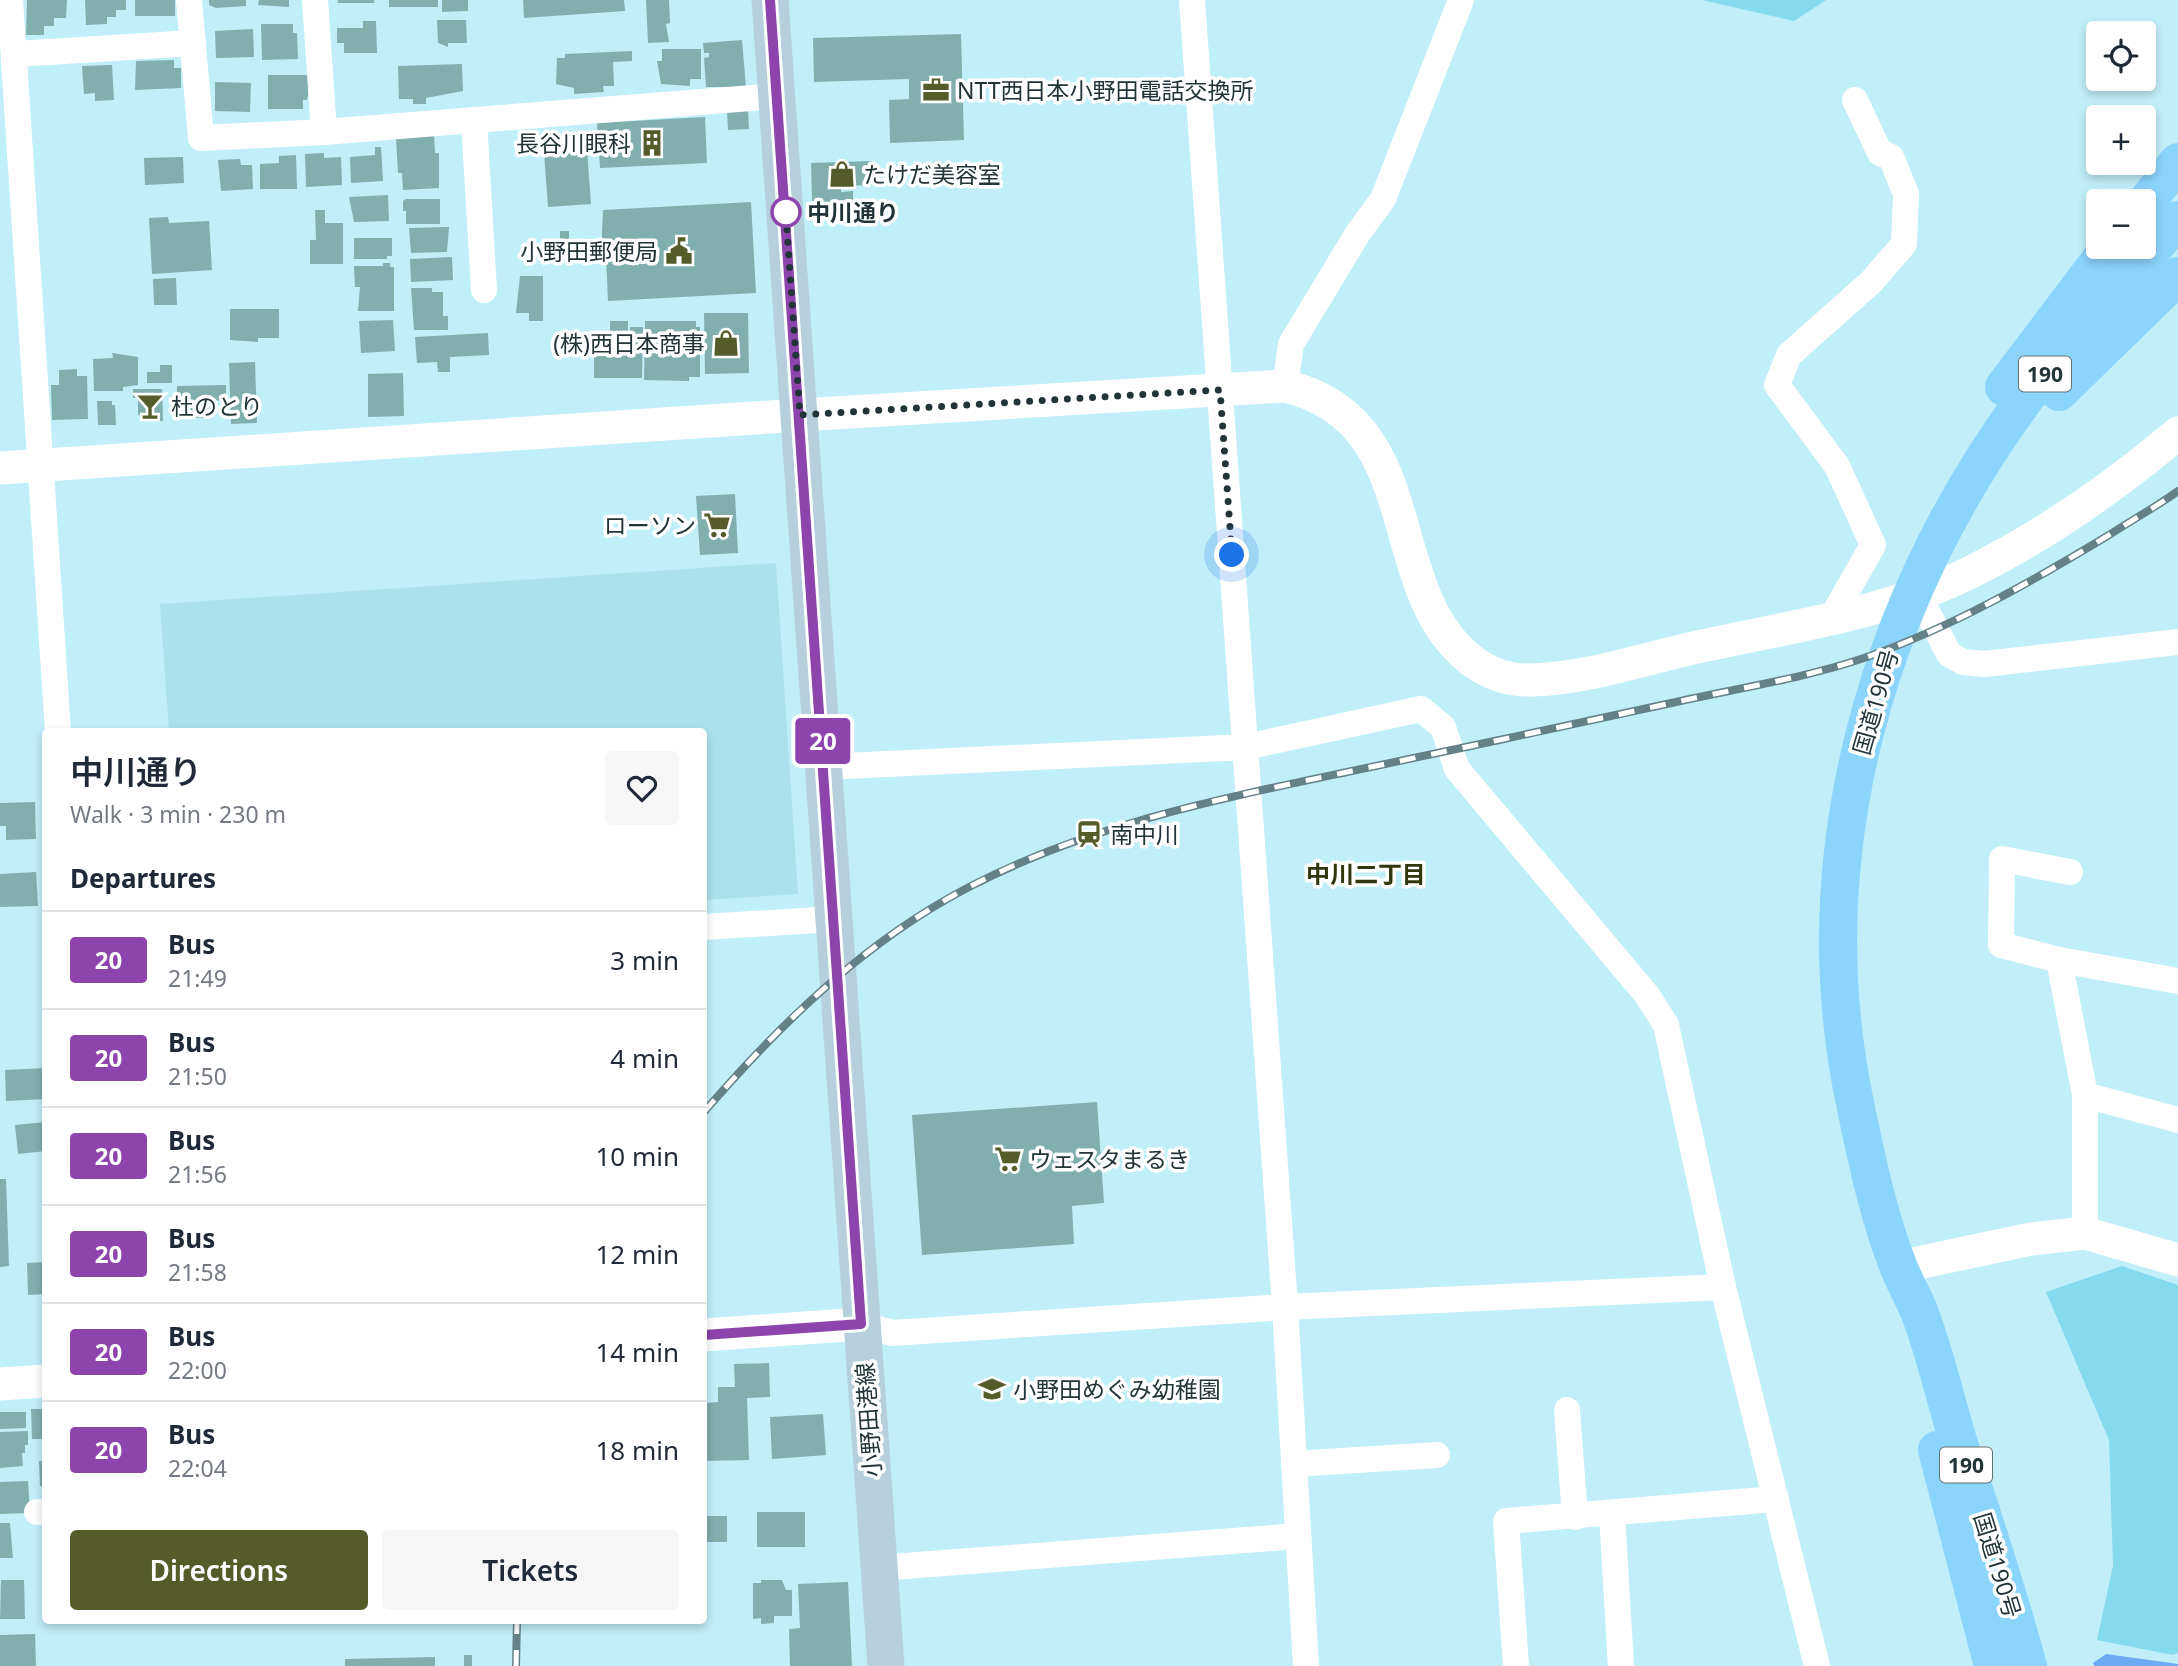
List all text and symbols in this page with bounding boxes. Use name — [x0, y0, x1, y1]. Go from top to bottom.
map controls — [2086, 21, 2156, 259]
button: locate — [2086, 21, 2156, 91]
place label: NTT西日本小野田電話交換所 — [957, 74, 1254, 106]
office icon: NTT西日本小野田電話交換所 — [921, 75, 951, 105]
button: + — [2086, 105, 2156, 175]
place label: 長谷川眼科 — [516, 127, 631, 159]
building icon: 長谷川眼科 — [637, 128, 667, 158]
place label: たけだ美容室 — [863, 158, 1001, 190]
shop icon: たけだ美容室 — [827, 159, 857, 189]
button: − — [2086, 189, 2156, 259]
place label: 中川通り — [807, 196, 899, 228]
marker: 中川通り — [771, 197, 801, 227]
place label: 小野田郵便局 — [520, 235, 658, 267]
public building icon: 小野田郵便局 — [664, 236, 694, 266]
place label: (株)西日本商事 — [553, 327, 705, 359]
shop icon: (株)西日本商事 — [711, 328, 741, 358]
road number: 190 — [2019, 356, 2071, 392]
place label: 杜のとり — [171, 390, 263, 422]
bar icon: 杜のとり — [135, 391, 165, 421]
place label: ローソン — [604, 509, 696, 541]
supermarket icon: ローソン — [702, 510, 732, 540]
your location — [1214, 537, 1249, 572]
street label: 国道190号 — [1845, 645, 1905, 759]
line badge: 20 — [792, 718, 854, 764]
text: 20 — [809, 724, 837, 757]
text: 中川通り — [70, 749, 202, 794]
button: heart — [605, 751, 679, 825]
text: Walk · 3 min · 230 m — [70, 798, 286, 830]
place label: 南中川 — [1110, 818, 1179, 850]
station icon: 南中川 — [1074, 819, 1104, 849]
district label: 中川二丁目 — [1306, 857, 1426, 890]
text: Departures — [70, 860, 216, 896]
text: Bus — [168, 926, 215, 962]
text: 3 min — [610, 942, 679, 978]
text: 20 — [95, 943, 122, 976]
text: 21:49 — [168, 962, 227, 994]
text: Bus — [168, 1024, 215, 1060]
text: 4 min — [610, 1040, 679, 1076]
text: 20 — [95, 1041, 122, 1074]
text: 21:50 — [168, 1060, 227, 1092]
text: Bus — [168, 1122, 215, 1158]
text: 10 min — [595, 1138, 679, 1174]
text: 20 — [95, 1139, 122, 1172]
place label: ウェスタまるき — [1029, 1143, 1190, 1175]
supermarket icon: ウェスタまるき — [993, 1144, 1023, 1174]
text: 21:56 — [168, 1158, 227, 1190]
text: Bus — [168, 1220, 215, 1256]
text: 12 min — [595, 1236, 679, 1272]
text: 20 — [95, 1237, 122, 1270]
text: 21:58 — [168, 1256, 227, 1288]
text: Bus — [168, 1318, 215, 1354]
text: 14 min — [595, 1334, 679, 1370]
text: 20 — [95, 1335, 122, 1368]
text: 22:00 — [168, 1354, 227, 1386]
street label: 小野田港線 — [848, 1362, 888, 1478]
place label: 小野田めぐみ幼稚園 — [1013, 1373, 1221, 1405]
school or university icon: 小野田めぐみ幼稚園 — [977, 1374, 1007, 1404]
text: Bus — [168, 1416, 215, 1452]
text: 18 min — [595, 1432, 679, 1468]
text: 20 — [95, 1433, 122, 1466]
road number: 190 — [1940, 1448, 1992, 1482]
text: 22:04 — [168, 1452, 227, 1484]
street label: 国道190号 — [1967, 1508, 2029, 1622]
button: Directions — [70, 1530, 368, 1610]
button: Tickets — [382, 1530, 679, 1610]

